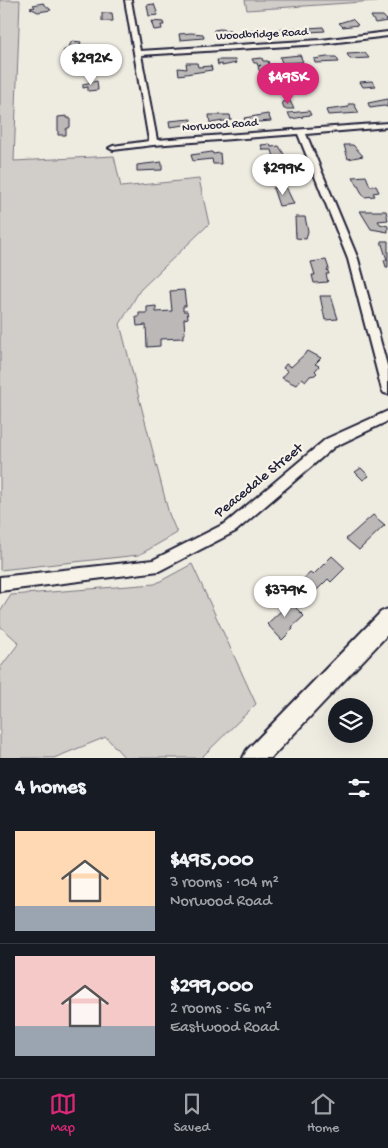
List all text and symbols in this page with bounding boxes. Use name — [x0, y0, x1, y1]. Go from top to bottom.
street label: Woodbridge Road — [216, 26, 309, 44]
pin: $292K — [56, 44, 126, 86]
text: $292K — [71, 50, 111, 69]
pin: $495K — [253, 62, 323, 105]
text: $495K — [268, 69, 308, 88]
street label: Norwood Road — [182, 116, 259, 136]
pin: $299K — [248, 154, 318, 196]
text: $299K — [263, 160, 303, 179]
street label: Peacedale Street — [210, 439, 308, 523]
pin: $379K — [250, 576, 320, 618]
text: $379K — [265, 582, 305, 601]
map controls — [328, 698, 373, 743]
button: layers — [328, 698, 373, 743]
icon: filters — [345, 774, 373, 802]
text: 4 homes — [15, 776, 86, 801]
text: $495,000 — [170, 849, 253, 874]
icon: home — [55, 851, 115, 911]
text: 3 rooms · 104 m² — [170, 874, 279, 893]
text: Norwood Road — [170, 893, 272, 912]
text: $299,000 — [170, 975, 253, 1000]
icon: home — [55, 976, 115, 1036]
text: 2 rooms · 56 m² — [170, 1000, 272, 1019]
text: Eastwood Road — [170, 1019, 278, 1038]
tab: Map — [49, 1090, 77, 1137]
tab: Saved — [174, 1090, 210, 1137]
tab: Home — [307, 1090, 339, 1137]

